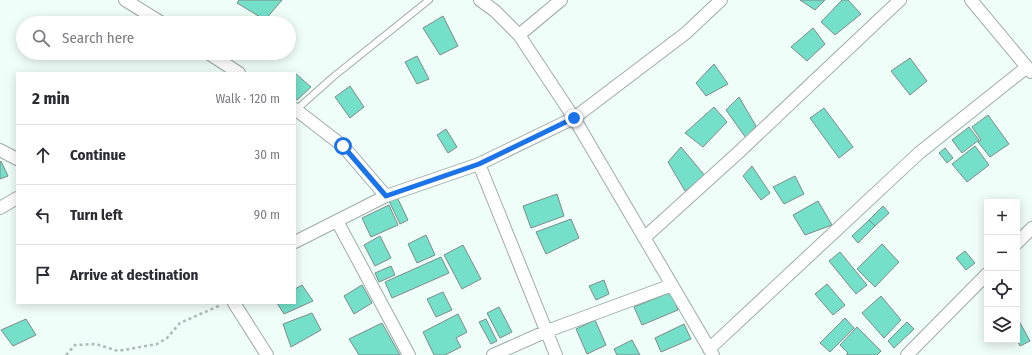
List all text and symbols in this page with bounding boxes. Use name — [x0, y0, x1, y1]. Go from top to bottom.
search box — [16, 16, 296, 60]
icon: search — [30, 27, 52, 49]
text: Search here — [62, 29, 134, 47]
text: 2 min — [32, 88, 70, 109]
text: Walk · 120 m — [215, 91, 280, 106]
route end — [565, 109, 583, 127]
route start — [334, 137, 352, 155]
icon: ahead — [32, 144, 54, 166]
text: Continue — [70, 146, 126, 164]
text: 30 m — [254, 147, 280, 162]
map controls — [984, 199, 1020, 343]
button: + — [984, 199, 1020, 235]
icon: left — [32, 204, 54, 226]
text: Turn left — [70, 206, 123, 224]
text: 90 m — [254, 207, 280, 222]
button: − — [984, 235, 1020, 271]
icon: arrive — [32, 264, 54, 286]
text: Arrive at destination — [70, 266, 198, 284]
button: locate — [984, 271, 1020, 307]
button: layers — [984, 307, 1020, 343]

